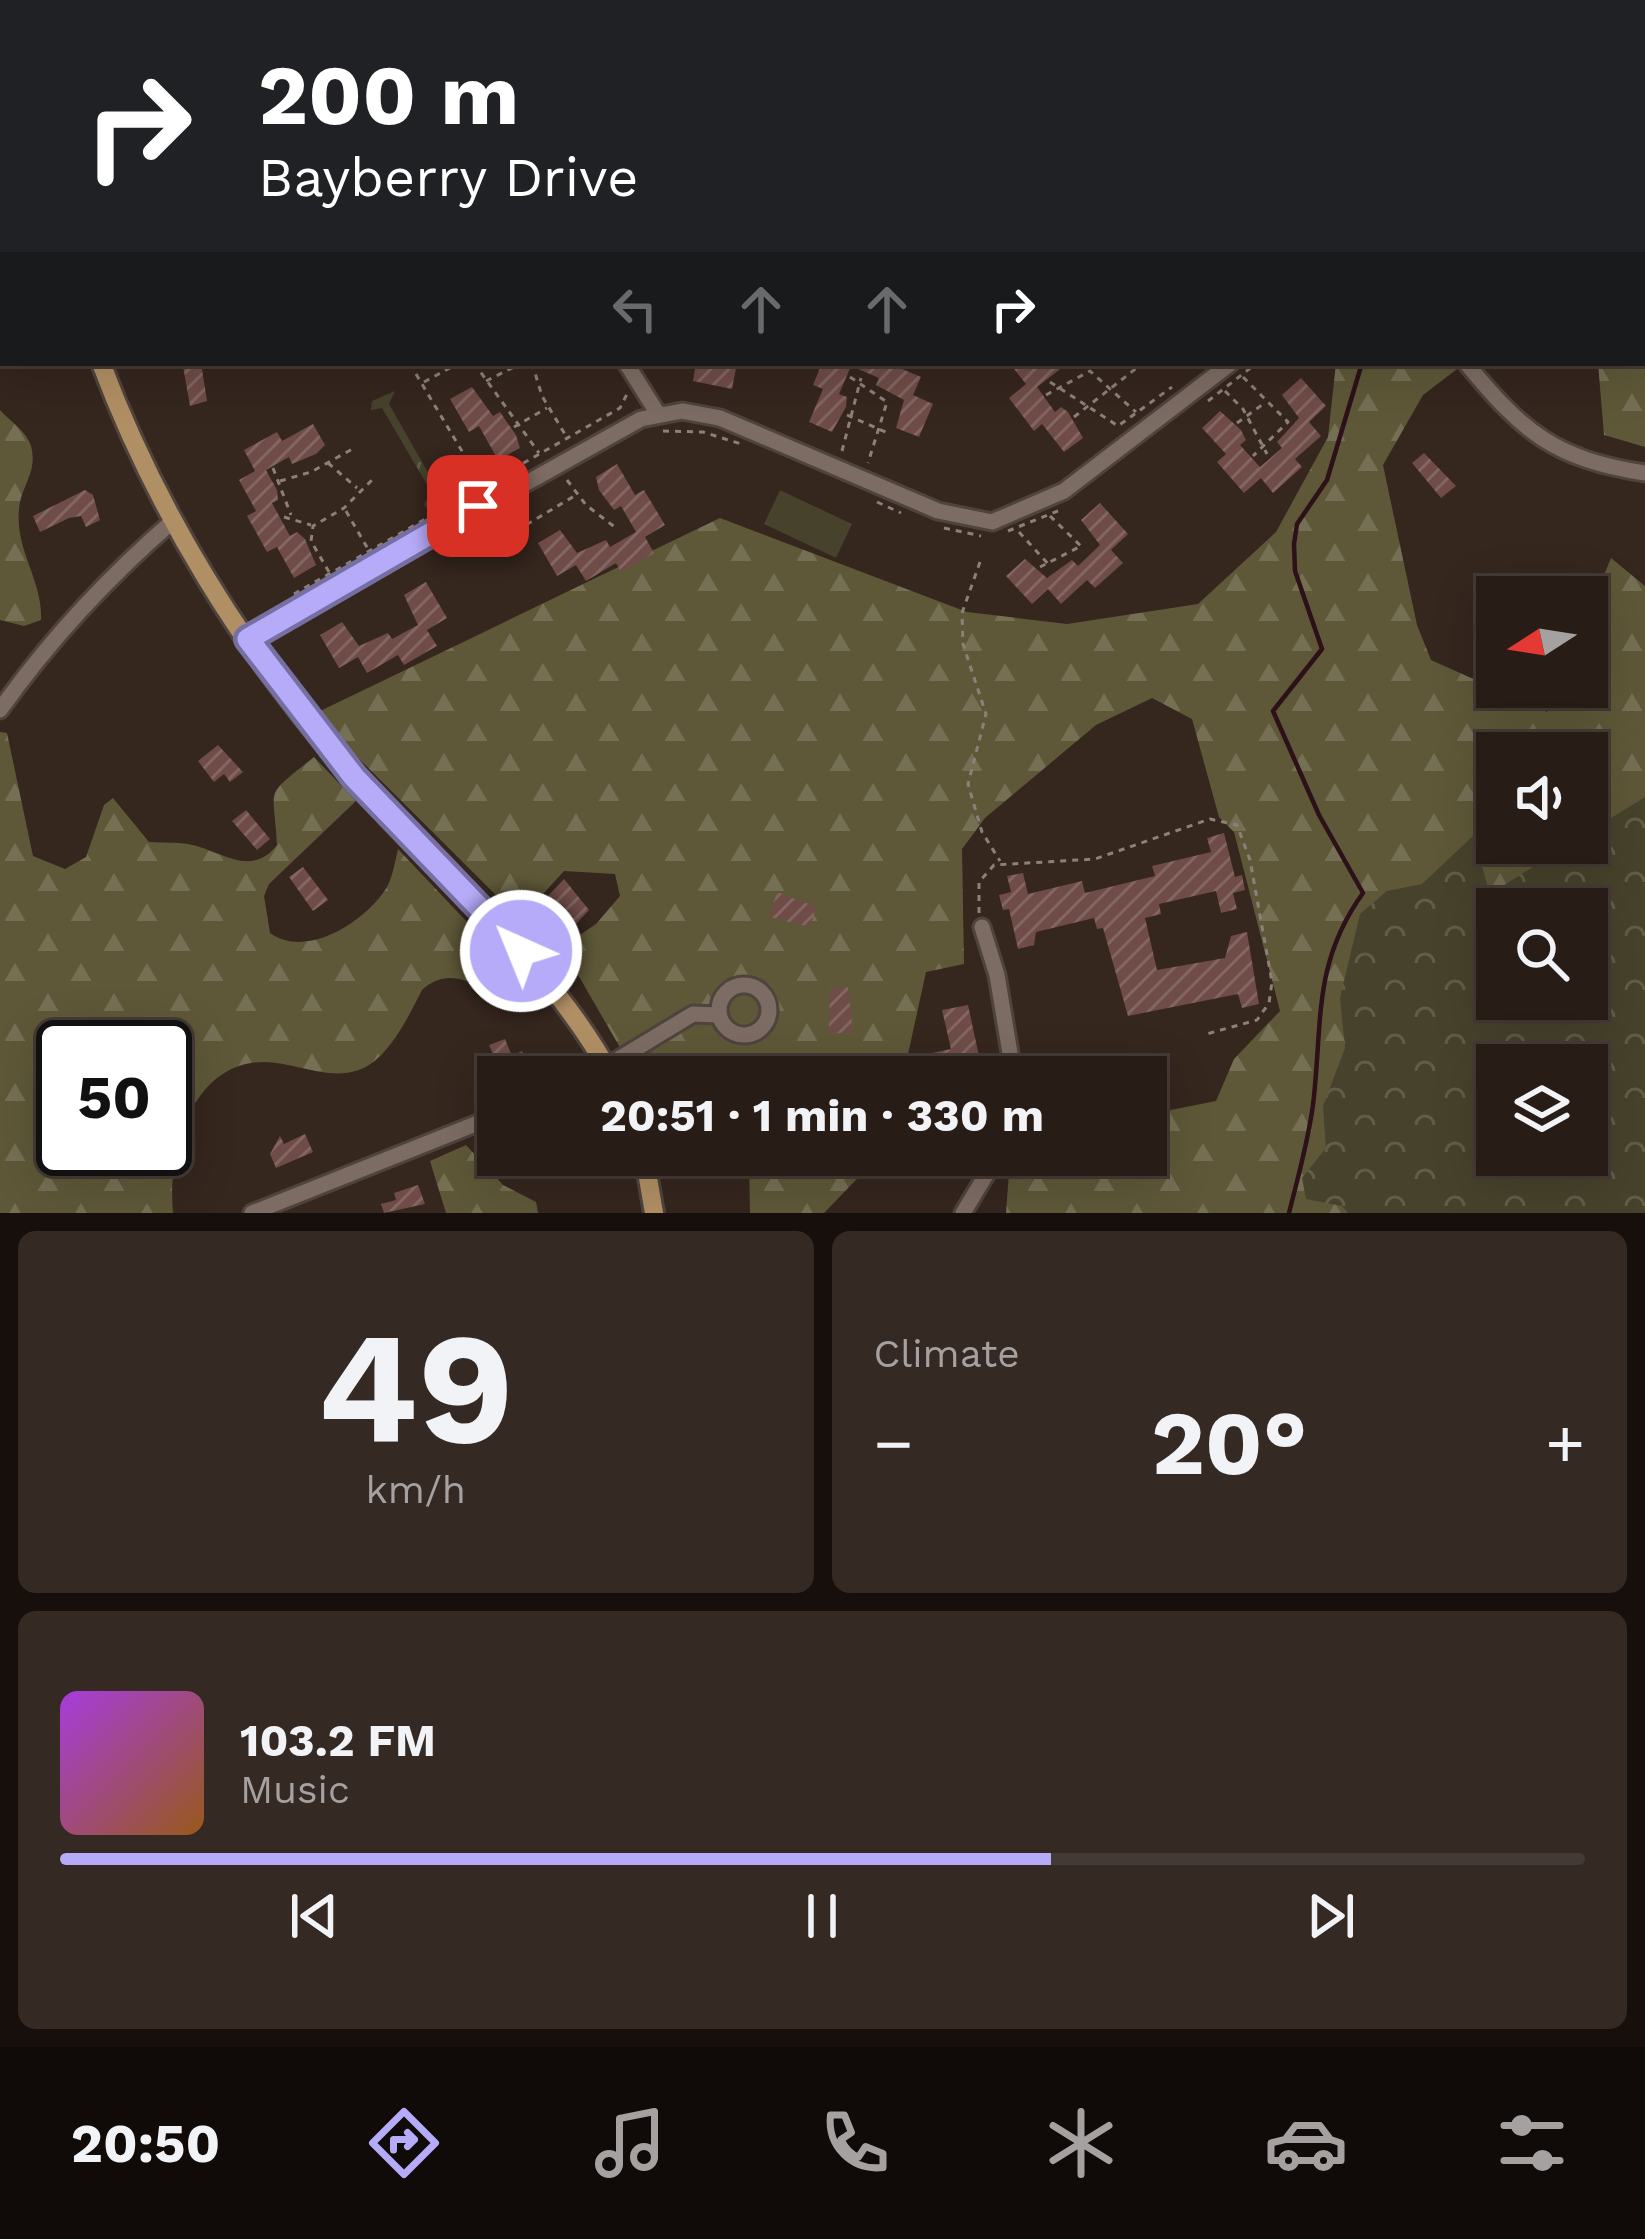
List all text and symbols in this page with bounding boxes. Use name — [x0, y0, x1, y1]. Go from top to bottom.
text: 200 m — [258, 46, 519, 144]
icon: right — [60, 48, 216, 204]
text: Bayberry Drive — [258, 146, 638, 209]
icon: left — [602, 276, 668, 342]
icon: ahead — [728, 276, 794, 342]
icon: ahead — [854, 276, 920, 342]
icon: right — [980, 276, 1046, 342]
pin — [427, 455, 529, 557]
icon: arrive — [445, 473, 511, 539]
north arrow — [1476, 576, 1608, 708]
map controls — [1476, 576, 1608, 1176]
button: sound — [1476, 732, 1608, 864]
position arrow — [458, 888, 584, 1014]
button: search — [1476, 888, 1608, 1020]
speed limit sign: 50 — [36, 1020, 192, 1176]
button: layers — [1476, 1044, 1608, 1176]
text: 20:51 · 1 min · 330 m — [600, 1089, 1044, 1142]
text: 49 — [317, 1297, 514, 1480]
text: Climate — [874, 1331, 1020, 1376]
text: 20° — [1151, 1390, 1307, 1496]
text: − — [874, 1405, 913, 1482]
text: + — [1545, 1405, 1585, 1482]
text: km/h — [366, 1467, 466, 1512]
text: 103.2 FM — [240, 1714, 436, 1767]
text: Music — [240, 1767, 350, 1812]
icon: previous — [281, 1883, 347, 1949]
icon: pause — [789, 1883, 855, 1949]
icon: next — [1298, 1883, 1364, 1949]
icon: directions — [362, 2101, 446, 2185]
icon: music — [588, 2101, 672, 2185]
icon: phone — [813, 2101, 897, 2185]
icon: climate — [1039, 2101, 1123, 2185]
icon: car — [1264, 2101, 1348, 2185]
icon: filters — [1490, 2101, 1574, 2185]
text: 20:50 — [71, 2112, 220, 2175]

